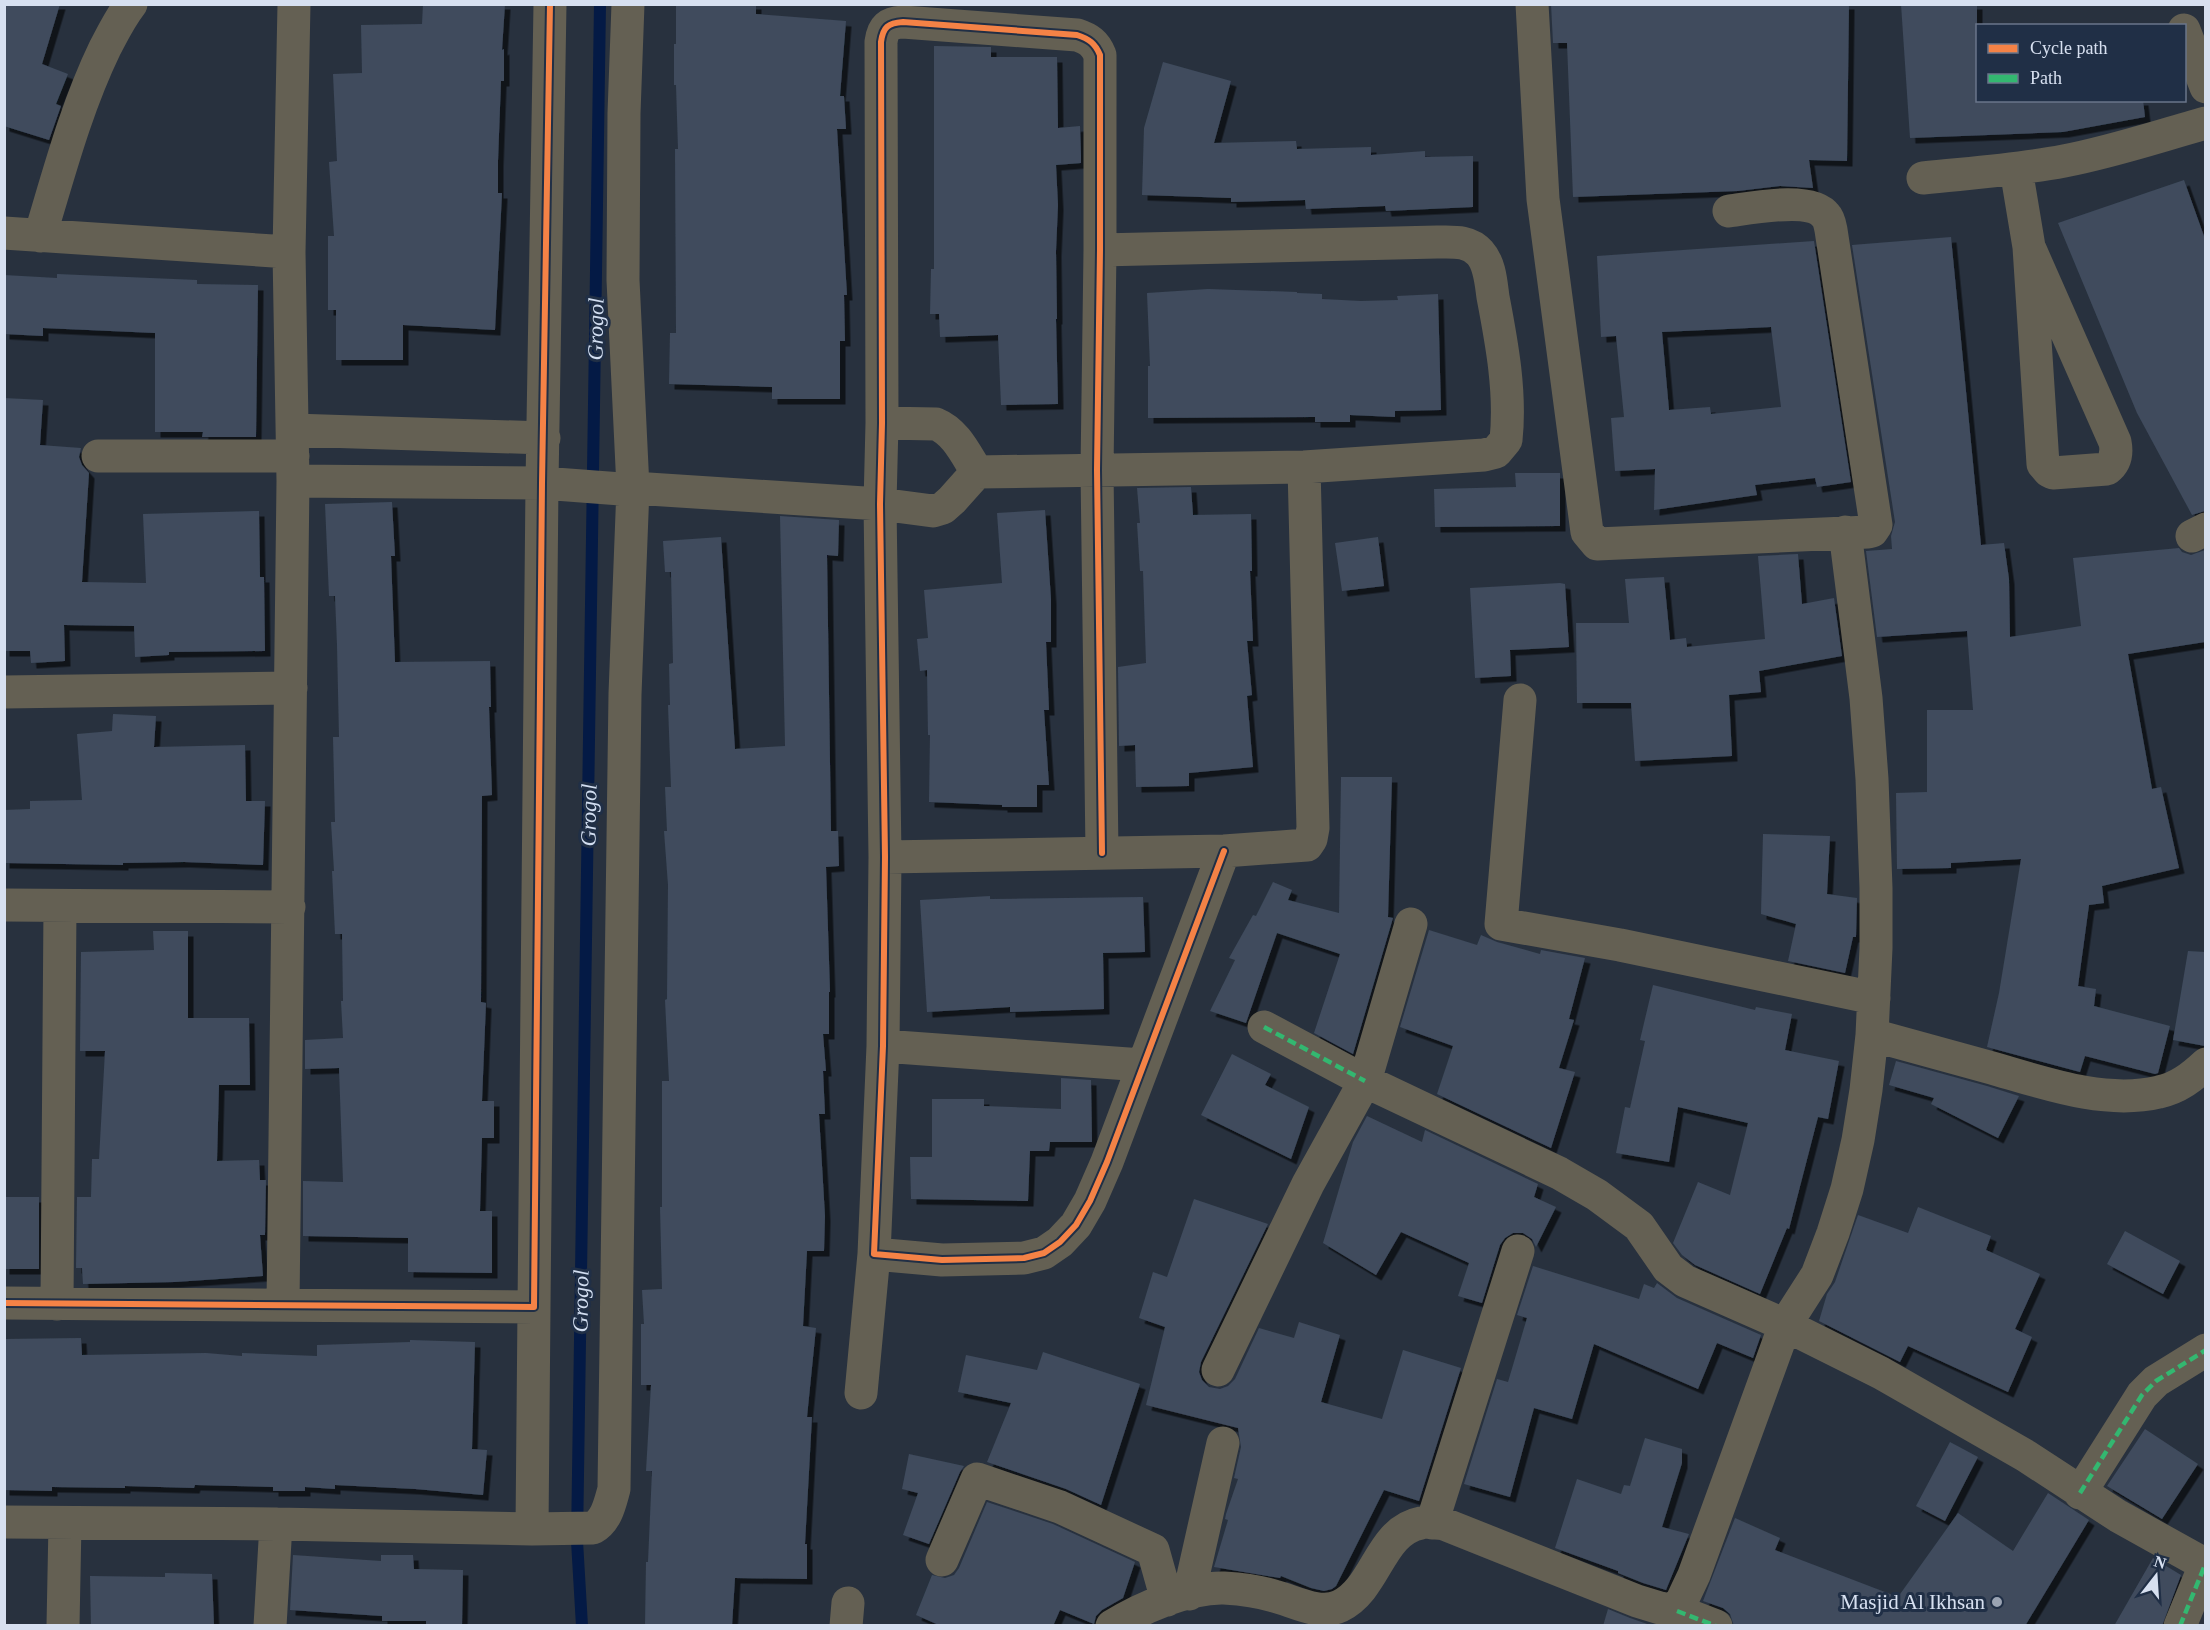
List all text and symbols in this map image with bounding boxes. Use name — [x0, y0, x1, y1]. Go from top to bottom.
legend — [1976, 24, 2186, 102]
text: Cycle path — [2030, 38, 2107, 58]
text: Path — [2030, 68, 2062, 88]
water label: Grogol — [582, 297, 609, 361]
water label: Grogol — [575, 783, 602, 847]
water label: Grogol — [567, 1269, 594, 1333]
north arrow — [2126, 1546, 2186, 1606]
text: N — [2152, 1552, 2169, 1572]
place label: Masjid Al Ikhsan — [1840, 1590, 1985, 1614]
marker: Masjid Al Ikhsan — [1990, 1595, 2004, 1609]

